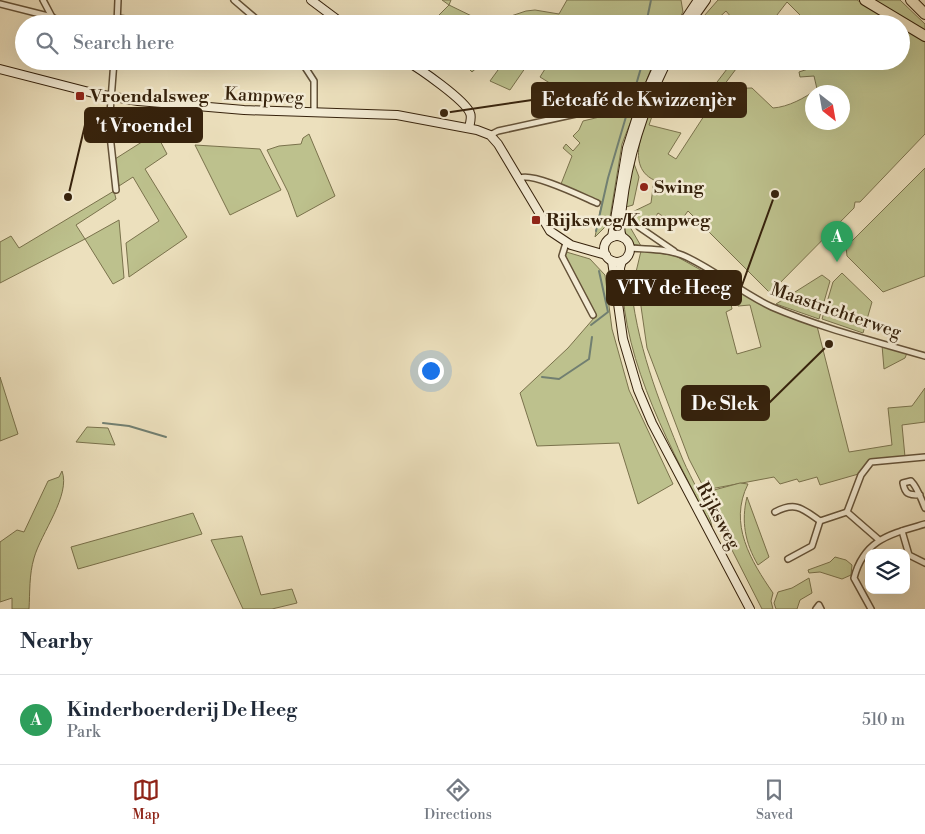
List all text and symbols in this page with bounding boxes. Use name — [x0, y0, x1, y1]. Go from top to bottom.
search box — [15, 15, 910, 70]
icon: search — [33, 29, 61, 57]
text: Search here — [73, 31, 174, 55]
street label: Kampweg — [224, 82, 305, 110]
callout: Eetcafé de Kwizzenjèr — [532, 83, 746, 117]
place label: Vroendalsweg — [89, 85, 210, 108]
north arrow — [805, 85, 850, 130]
text: Eetcafé de Kwizzenjèr — [542, 88, 737, 112]
marker: Vroendalsweg — [74, 90, 86, 102]
callout: 't Vroendel — [85, 108, 202, 142]
text: 't Vroendel — [95, 114, 193, 138]
place label: Swing — [654, 176, 705, 199]
marker: Swing — [638, 181, 650, 193]
place label: Rijksweg/Kampweg — [546, 209, 711, 232]
marker: Rijksweg/Kampweg — [530, 214, 542, 226]
pin: A — [821, 221, 853, 262]
callout: VTV de Heeg — [607, 271, 741, 305]
text: VTV de Heeg — [616, 276, 732, 300]
street label: Maastrichterweg — [768, 278, 905, 344]
your location — [418, 358, 444, 384]
callout: De Slek — [682, 386, 769, 420]
text: De Slek — [691, 392, 759, 416]
street label: Rijksweg — [691, 478, 746, 554]
map controls — [865, 549, 910, 594]
button: layers — [865, 549, 910, 594]
text: Nearby — [20, 629, 93, 655]
text: Kinderboerderij De Heeg — [67, 698, 297, 722]
text: A — [30, 710, 42, 730]
text: 510 m — [862, 710, 905, 730]
text: Park — [67, 722, 100, 742]
tab: Map — [132, 776, 160, 824]
tab: Directions — [424, 776, 492, 824]
tab: Saved — [756, 776, 793, 824]

